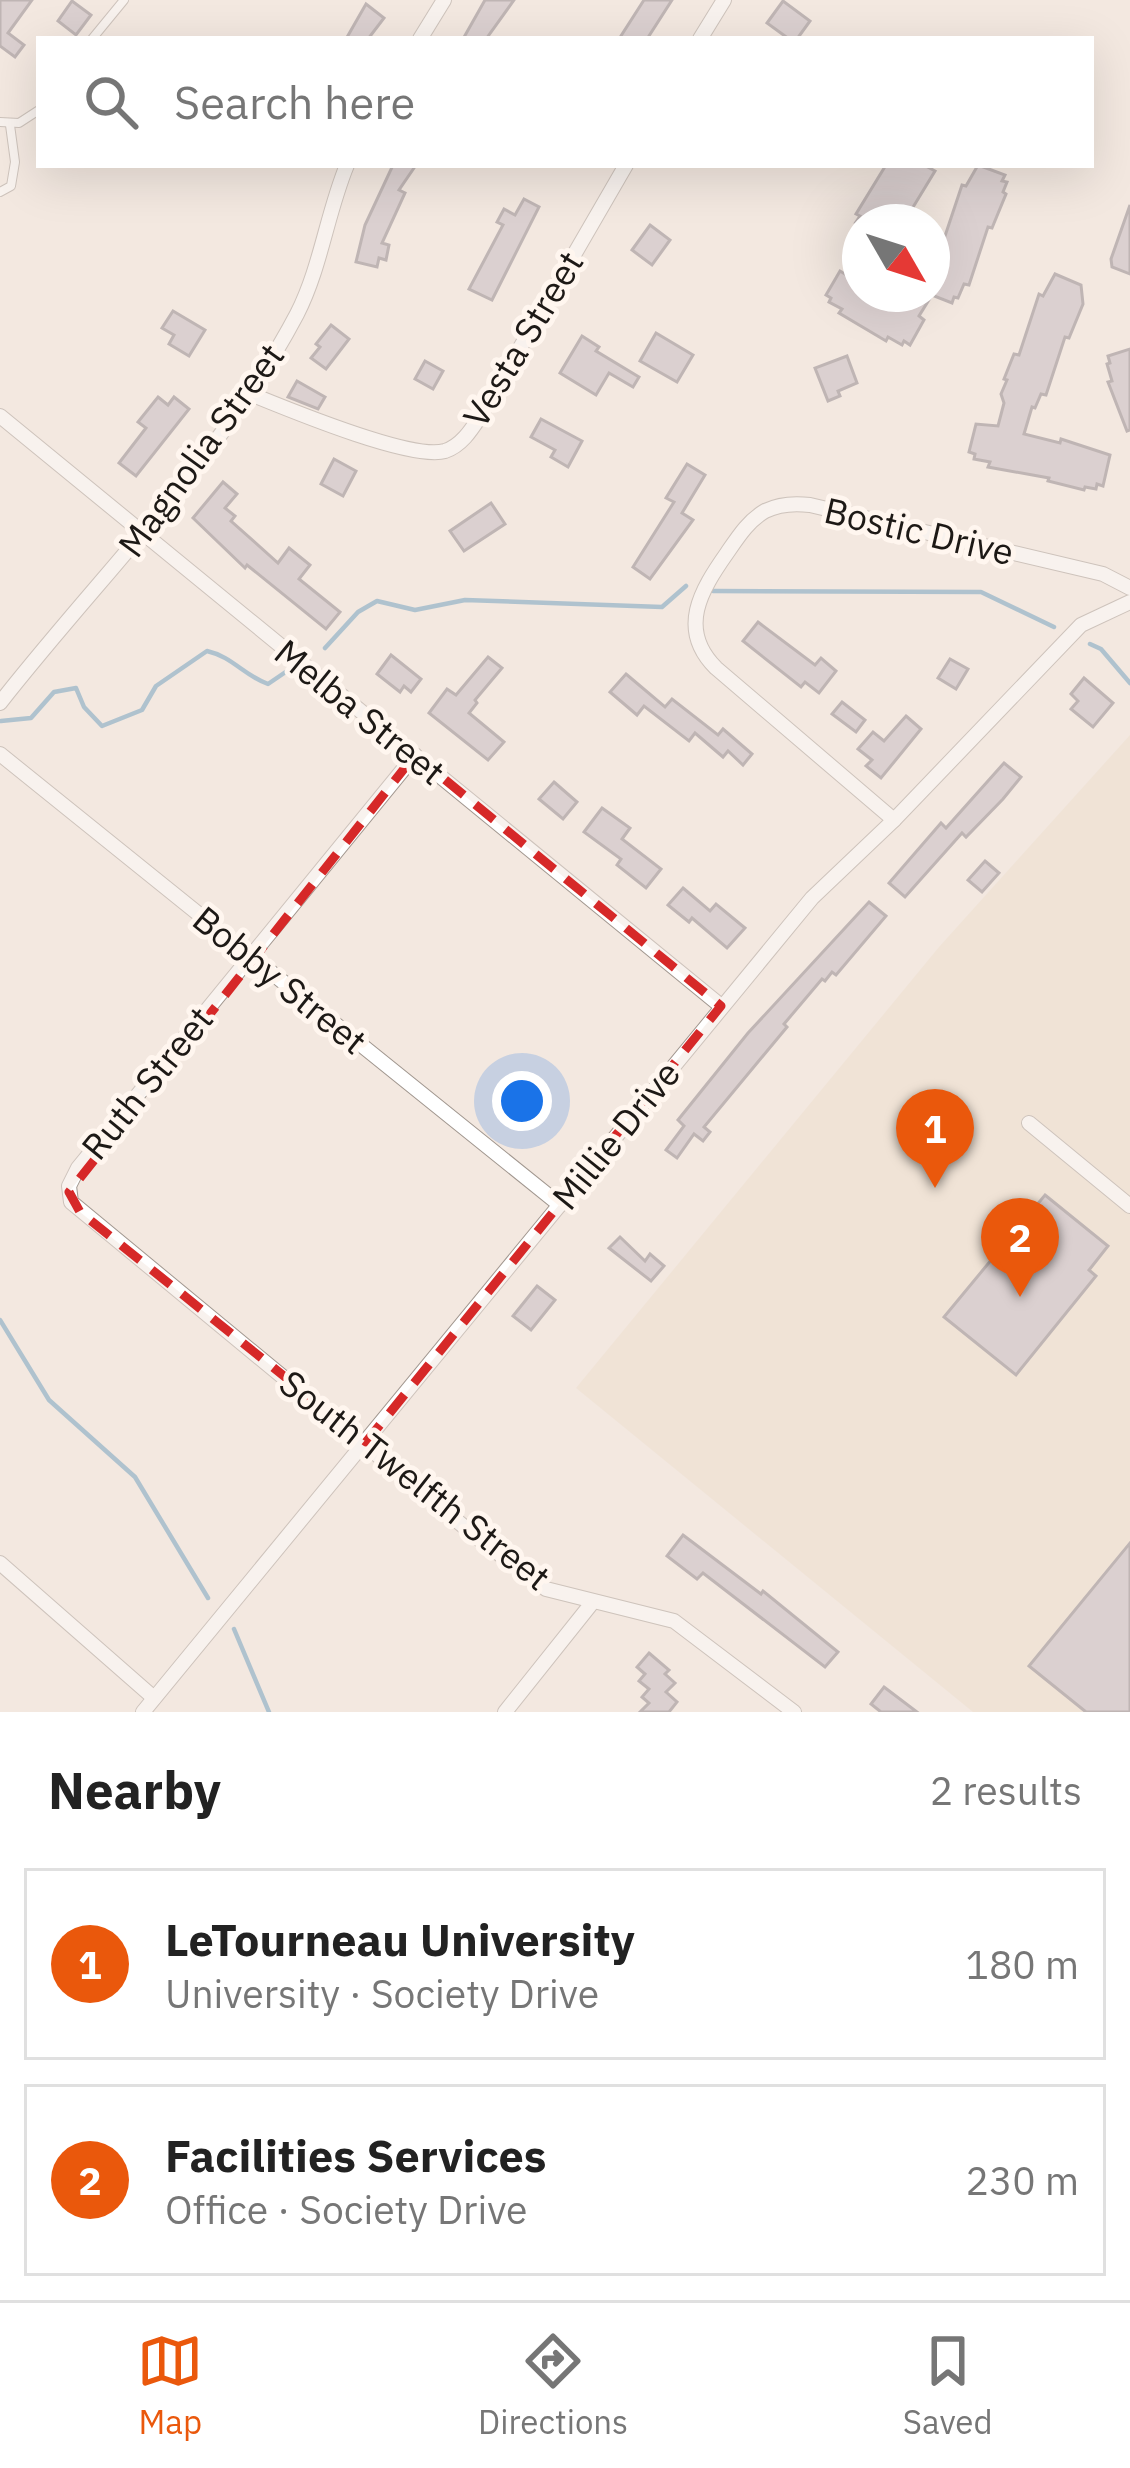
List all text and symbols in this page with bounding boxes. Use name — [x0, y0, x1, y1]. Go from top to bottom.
search box — [36, 36, 1094, 168]
icon: search — [78, 69, 144, 135]
text: Search here — [174, 73, 415, 131]
north arrow — [842, 204, 950, 312]
street label: Vesta Street — [452, 242, 593, 435]
street label: Magnolia Street — [107, 333, 294, 566]
street label: Bostic Drive — [820, 486, 1018, 575]
street label: Melba Street — [265, 628, 455, 795]
street label: Bobby Street — [184, 895, 377, 1064]
street label: Ruth Street — [71, 996, 223, 1169]
street label: Millie Drive — [541, 1051, 690, 1219]
your location — [492, 1071, 552, 1131]
pin: 1 — [896, 1089, 974, 1188]
pin: 2 — [981, 1198, 1059, 1297]
street label: South Twelfth Street — [270, 1359, 560, 1600]
text: Nearby — [48, 1757, 221, 1823]
text: 2 results — [930, 1765, 1082, 1816]
text: LeTourneau University — [165, 1910, 635, 1968]
text: 1 — [78, 1939, 102, 1990]
text: 180 m — [966, 1939, 1079, 1990]
text: University · Society Drive — [165, 1968, 599, 2019]
text: Facilities Services — [165, 2126, 546, 2184]
text: 2 — [78, 2155, 102, 2206]
text: 230 m — [966, 2155, 1079, 2206]
text: Office · Society Drive — [165, 2184, 527, 2235]
tab: Map — [137, 2328, 203, 2443]
tab: Directions — [478, 2328, 628, 2443]
tab: Saved — [903, 2328, 993, 2443]

